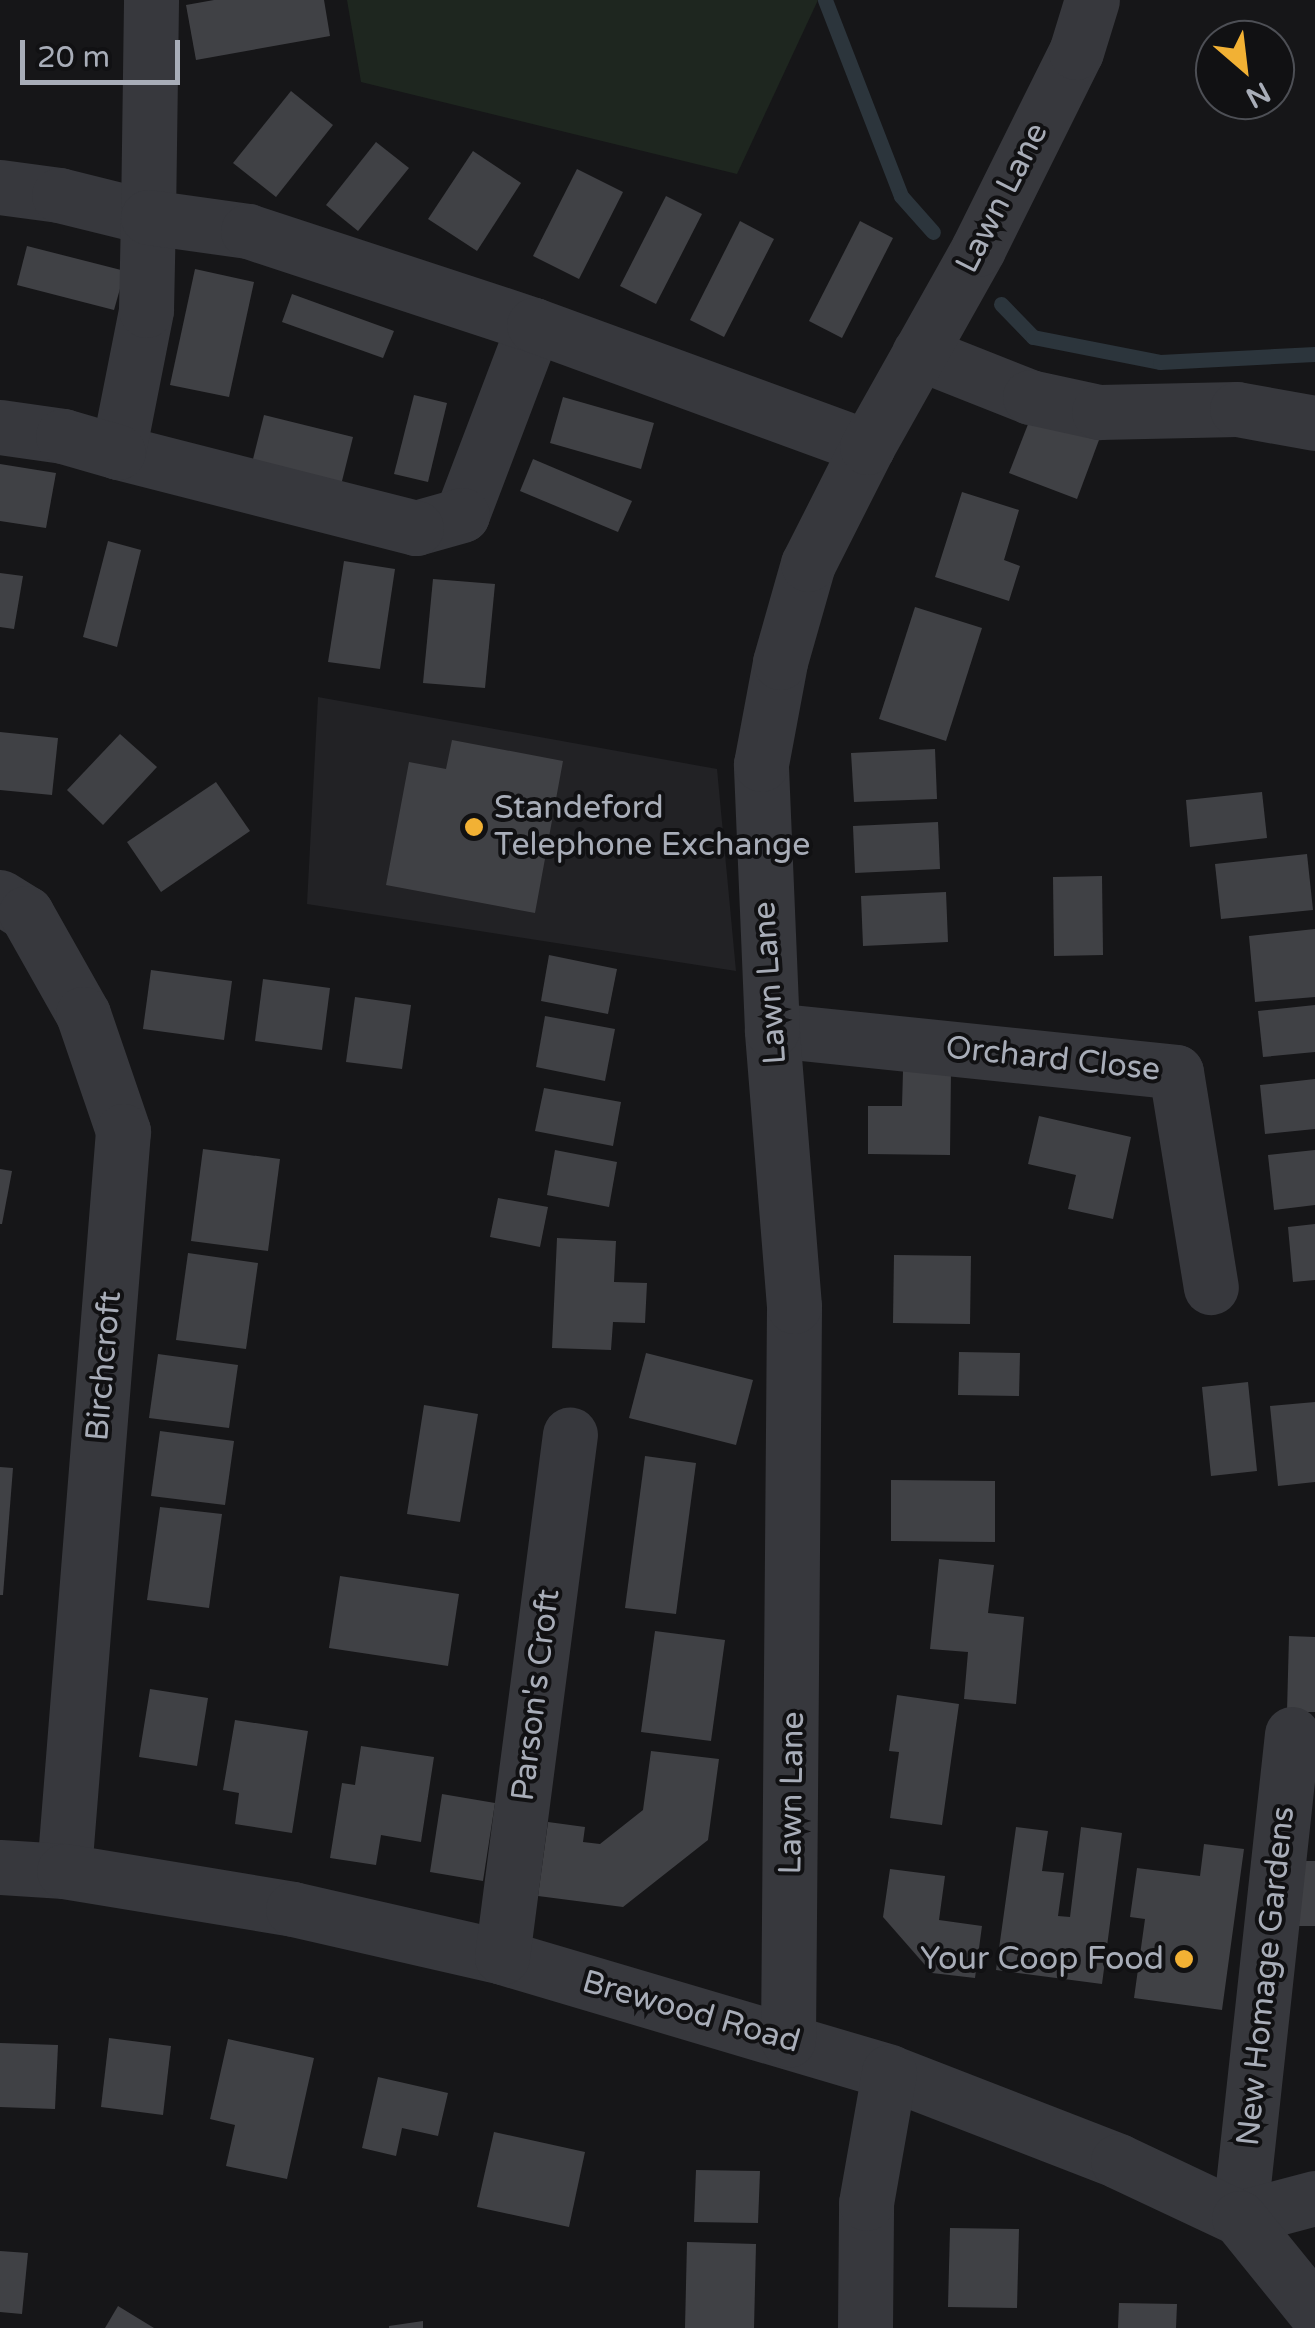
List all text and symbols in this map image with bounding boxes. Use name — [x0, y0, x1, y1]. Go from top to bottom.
scale bar — [25, 20, 185, 82]
north arrow — [1195, 20, 1295, 120]
text: 20 m — [37, 39, 110, 76]
text: N — [1240, 74, 1276, 115]
street label: Lawn Lane — [948, 117, 1056, 279]
place label: Standeford Telephone Exchange — [494, 790, 810, 865]
marker: Standeford Telephone Exchange — [463, 816, 485, 838]
street label: Lawn Lane — [745, 900, 795, 1066]
street label: Orchard Close — [944, 1029, 1162, 1089]
street label: Birchcroft — [78, 1289, 130, 1443]
street label: Parson's Croft — [504, 1587, 568, 1803]
street label: Lawn Lane — [771, 1711, 813, 1875]
street label: New Homage Gardens — [1229, 1804, 1303, 2148]
place label: Your Coop Food — [920, 1940, 1164, 1978]
marker: Your Coop Food — [1173, 1948, 1195, 1970]
street label: Brewood Road — [578, 1963, 804, 2061]

